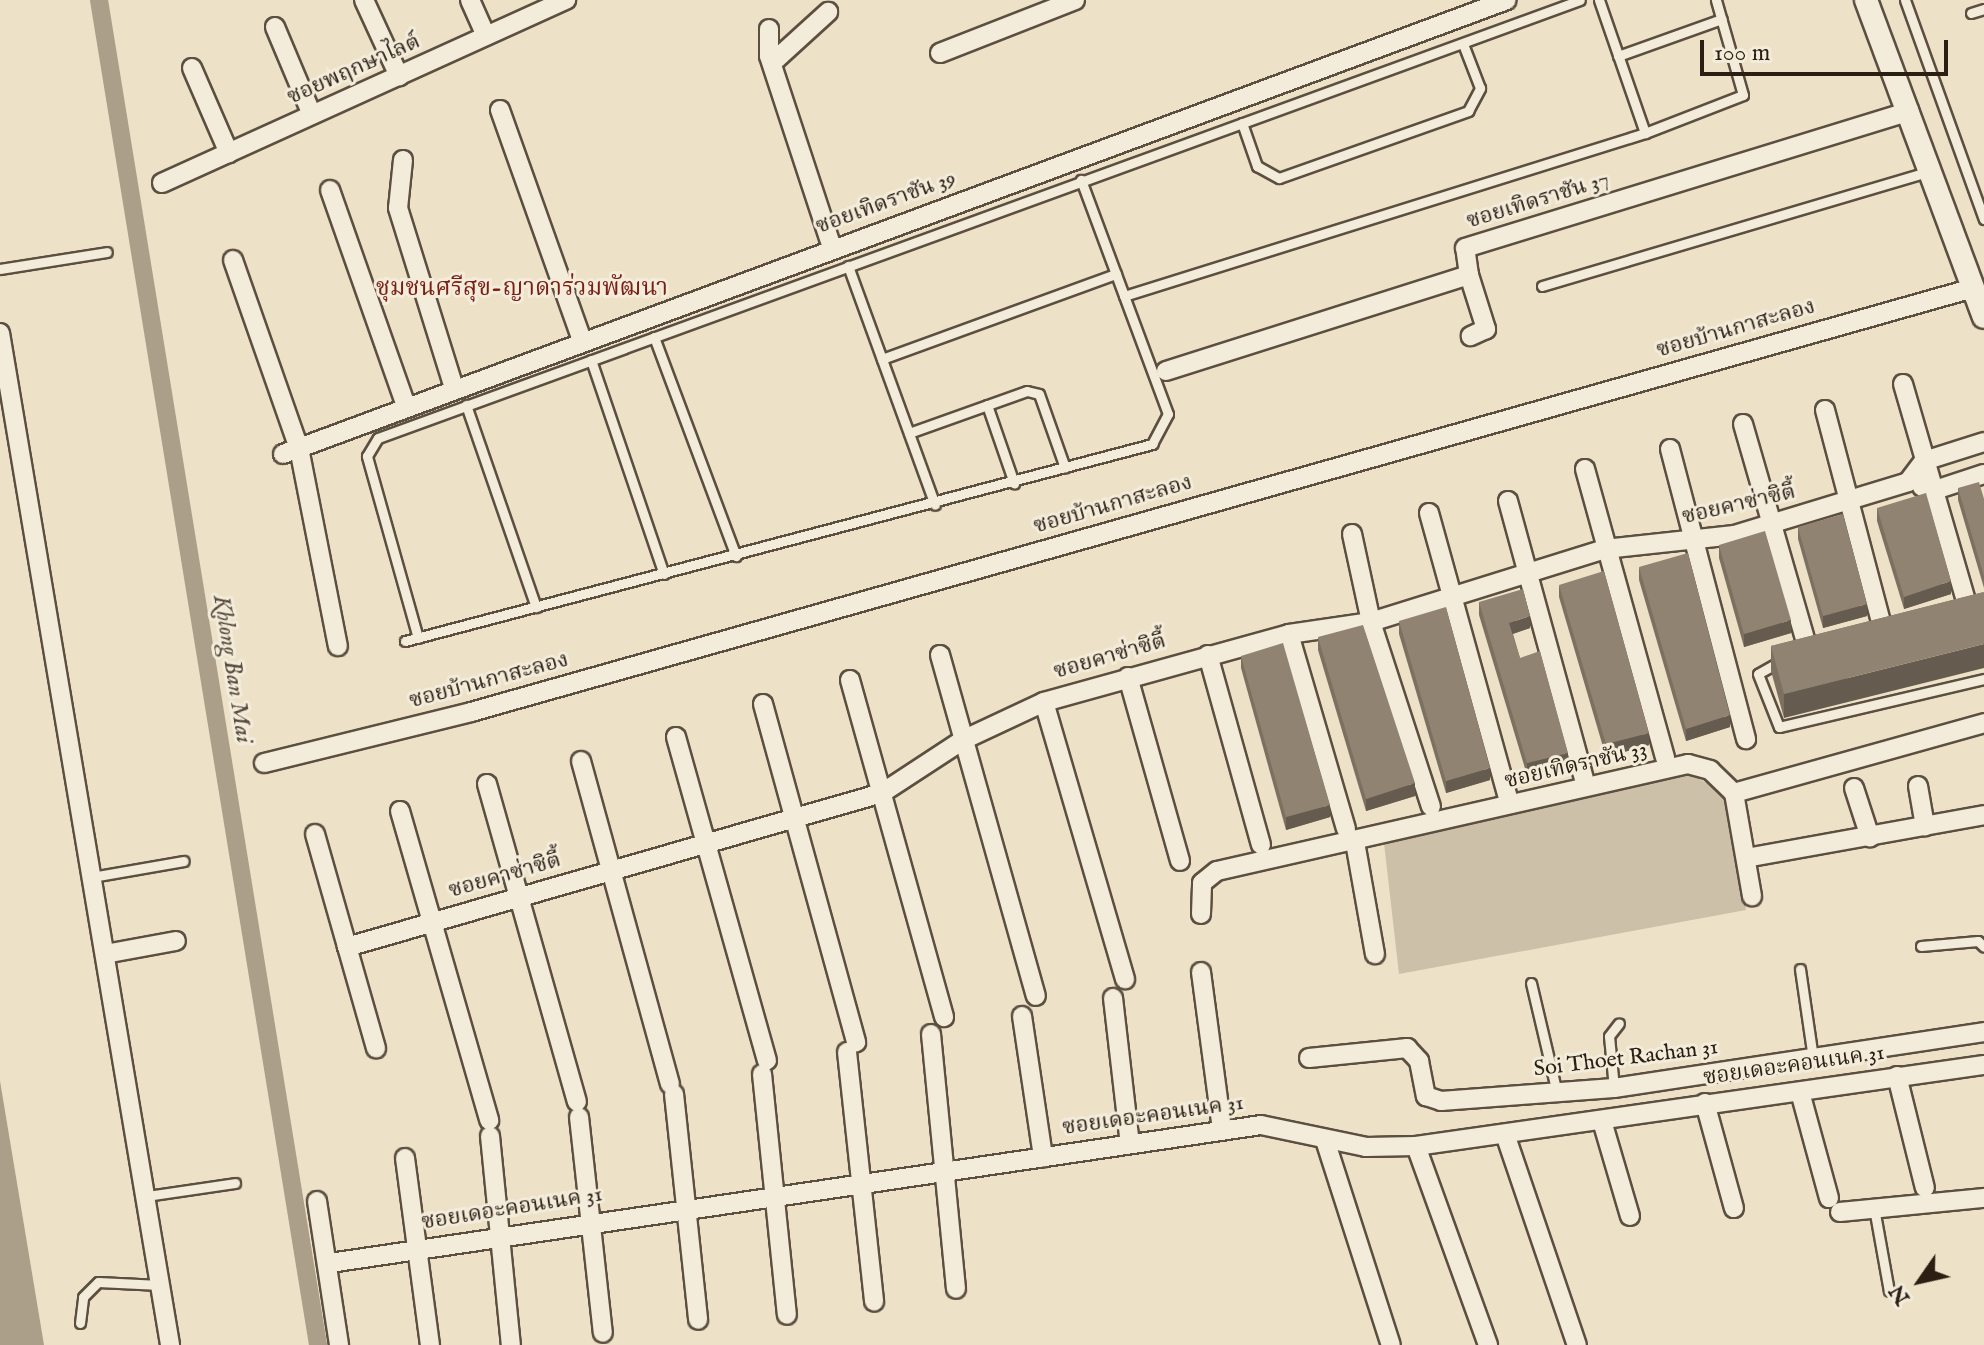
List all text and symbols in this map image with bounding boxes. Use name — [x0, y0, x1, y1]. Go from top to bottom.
scale bar — [1704, 24, 1952, 74]
street label: ซอยพฤกษาไลต์ — [283, 29, 425, 111]
text: 100 m — [1714, 38, 1770, 69]
street label: ซอยเทิดราชัน 39 — [812, 165, 960, 241]
street label: ซอยเทิดราชัน 37 — [1464, 167, 1612, 235]
district label: ชุมชนศรีสุข-ญาดาร่วมพัฒนา — [376, 275, 668, 303]
street label: ซอยบ้านกาสะลอง — [1654, 294, 1818, 364]
street label: ซอยบ้านกาสะลอง — [1031, 470, 1195, 540]
street label: ซอยคาซ่าซิตี้ — [1680, 479, 1798, 531]
water label: Khlong Ban Mai — [206, 593, 258, 745]
street label: ซอยคาซ่าซิตี้ — [1051, 628, 1169, 686]
street label: ซอยบ้านกาสะลอง — [407, 647, 571, 715]
street label: ซอยเทิดราชัน 33 — [1502, 737, 1650, 795]
street label: ซอยคาซ่าซิตี้ — [446, 847, 564, 905]
street label: Soi Thoet Rachan 31 — [1532, 1035, 1720, 1083]
street label: ซอยเดอะคอนเนค 31 — [1702, 1040, 1886, 1092]
street label: ซอยเดอะคอนเนค 31 — [1061, 1090, 1245, 1142]
street label: ซอยเดอะคอนเนค 31 — [420, 1182, 604, 1236]
north arrow — [1880, 1241, 1960, 1321]
text: N — [1883, 1279, 1917, 1310]

